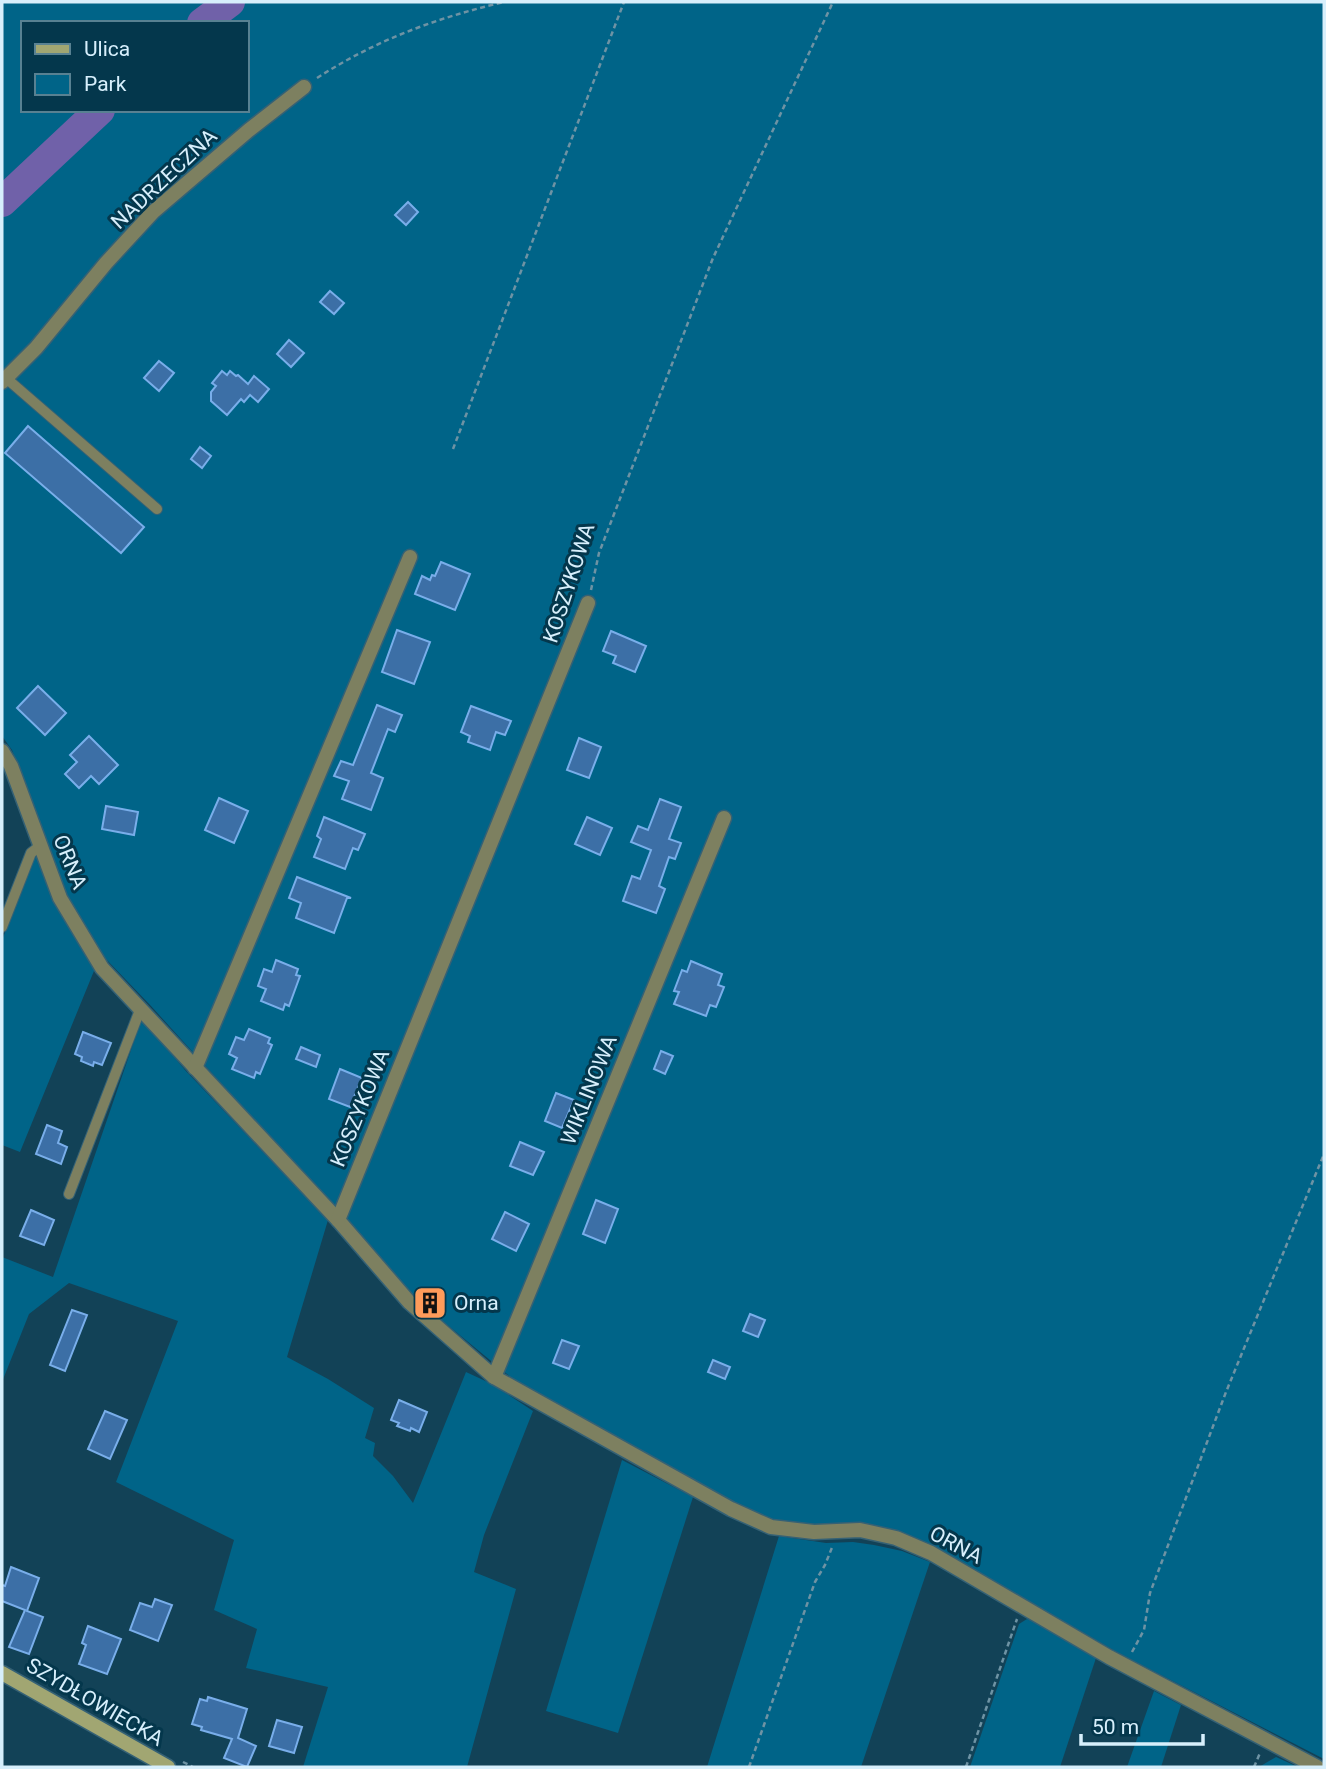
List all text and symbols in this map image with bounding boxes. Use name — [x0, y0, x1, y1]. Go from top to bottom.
legend — [21, 21, 248, 112]
text: Ulica — [84, 37, 130, 61]
text: Park — [84, 72, 127, 96]
street label: NADRZECZNA — [106, 124, 222, 234]
street label: KOSZYKOWA — [538, 520, 600, 646]
street label: ORNA — [48, 831, 92, 893]
street label: WIKLINOWA — [556, 1032, 622, 1148]
street label: KOSZYKOWA — [326, 1046, 394, 1170]
building icon: Orna — [411, 1284, 449, 1322]
place label: Orna — [454, 1291, 499, 1315]
street label: ORNA — [926, 1521, 987, 1569]
street label: SZYDŁOWIECKA — [22, 1653, 168, 1751]
scale bar — [1081, 1702, 1204, 1746]
text: 50 m — [1092, 1715, 1139, 1739]

